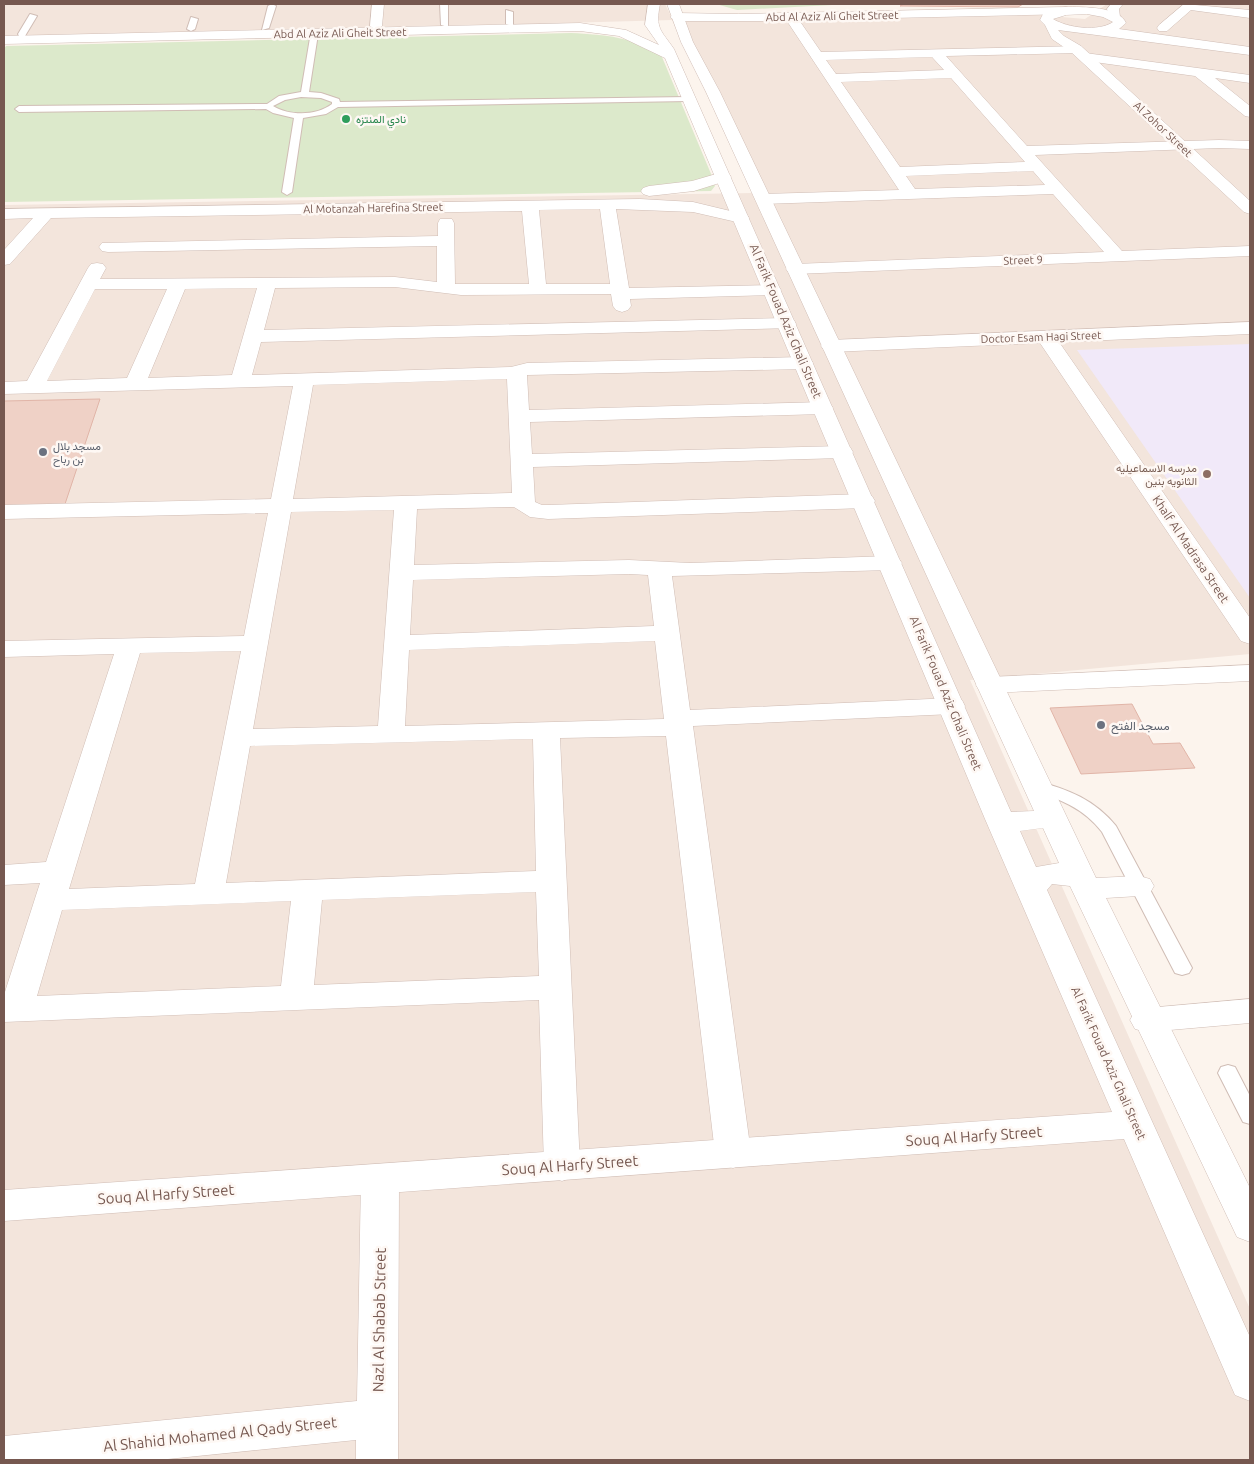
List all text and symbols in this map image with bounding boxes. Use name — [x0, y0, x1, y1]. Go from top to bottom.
street label: Abd Al Aziz Ali Gheit Street — [765, 9, 899, 23]
street label: Abd Al Aziz Ali Gheit Street — [273, 26, 407, 40]
street label: Al Zohor Street — [1131, 99, 1195, 160]
marker: نادي المنتزه — [340, 113, 352, 125]
place label: نادي المنتزه — [356, 113, 406, 129]
street label: Al Motanzah Harefina Street — [303, 201, 444, 215]
street label: Al Farik Fouad Aziz Ghali Street — [748, 242, 825, 400]
street label: Street 9 — [1003, 253, 1043, 267]
street label: Doctor Esam Hagi Street — [980, 329, 1102, 345]
place label: مسجد بلال بن رباح — [53, 440, 101, 467]
marker: مسجد بلال بن رباح — [37, 446, 49, 458]
place label: مدرسه الاسماعيليه الثانويه بنين — [1116, 462, 1197, 488]
marker: مدرسه الاسماعيليه الثانويه بنين — [1201, 468, 1213, 480]
street label: Khalf Al Madrasa Street — [1150, 493, 1232, 605]
street label: Al Farik Fouad Aziz Ghali Street — [908, 614, 985, 772]
marker: مسجد الفتح — [1095, 719, 1107, 731]
place label: مسجد الفتح — [1111, 719, 1170, 735]
street label: Al Farik Fouad Aziz Ghali Street — [1069, 984, 1149, 1142]
street label: Souq Al Harfy Street — [905, 1123, 1043, 1149]
street label: Souq Al Harfy Street — [501, 1152, 639, 1178]
street label: Souq Al Harfy Street — [97, 1181, 235, 1207]
street label: Nazl Al Shabab Street — [369, 1248, 389, 1392]
street label: Al Shahid Mohamed Al Qady Street — [102, 1413, 338, 1455]

